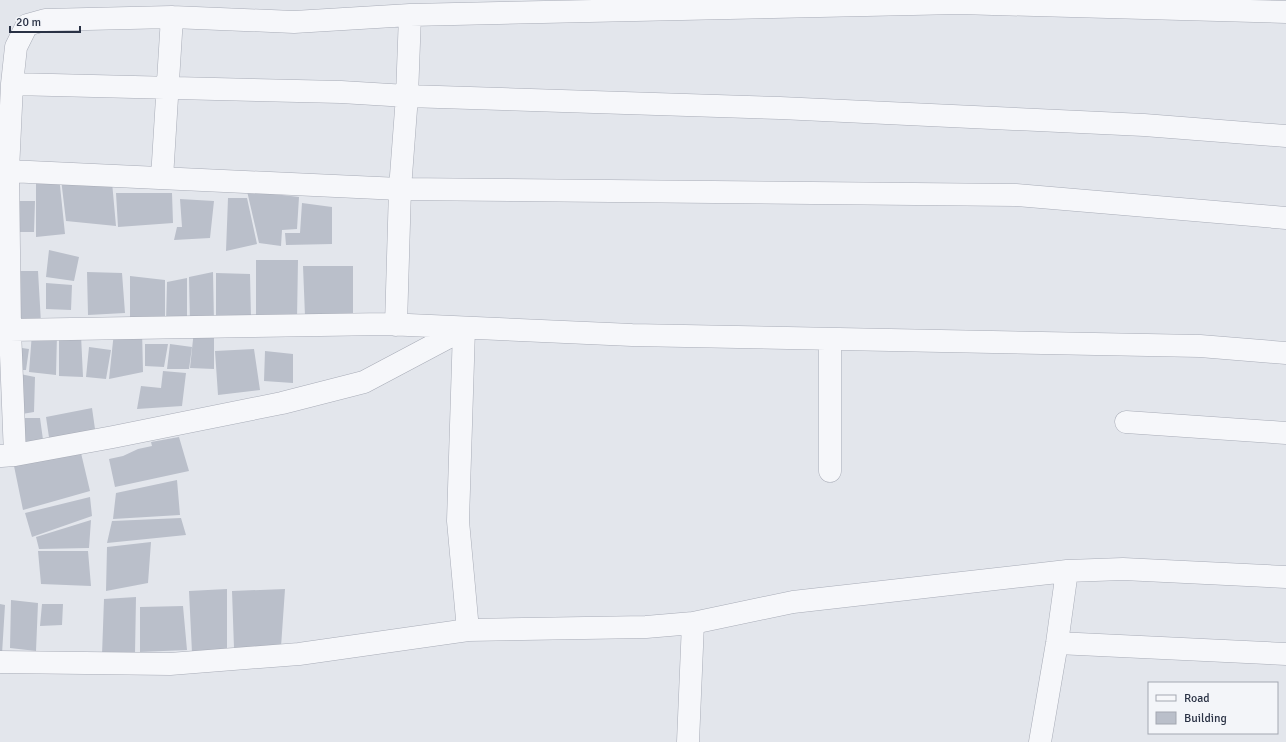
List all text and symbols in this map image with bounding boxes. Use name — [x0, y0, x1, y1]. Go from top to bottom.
scale bar — [10, 8, 80, 34]
text: 20 m — [16, 15, 41, 30]
legend — [1148, 682, 1278, 734]
text: Road — [1184, 691, 1210, 706]
text: Building — [1184, 711, 1227, 726]

